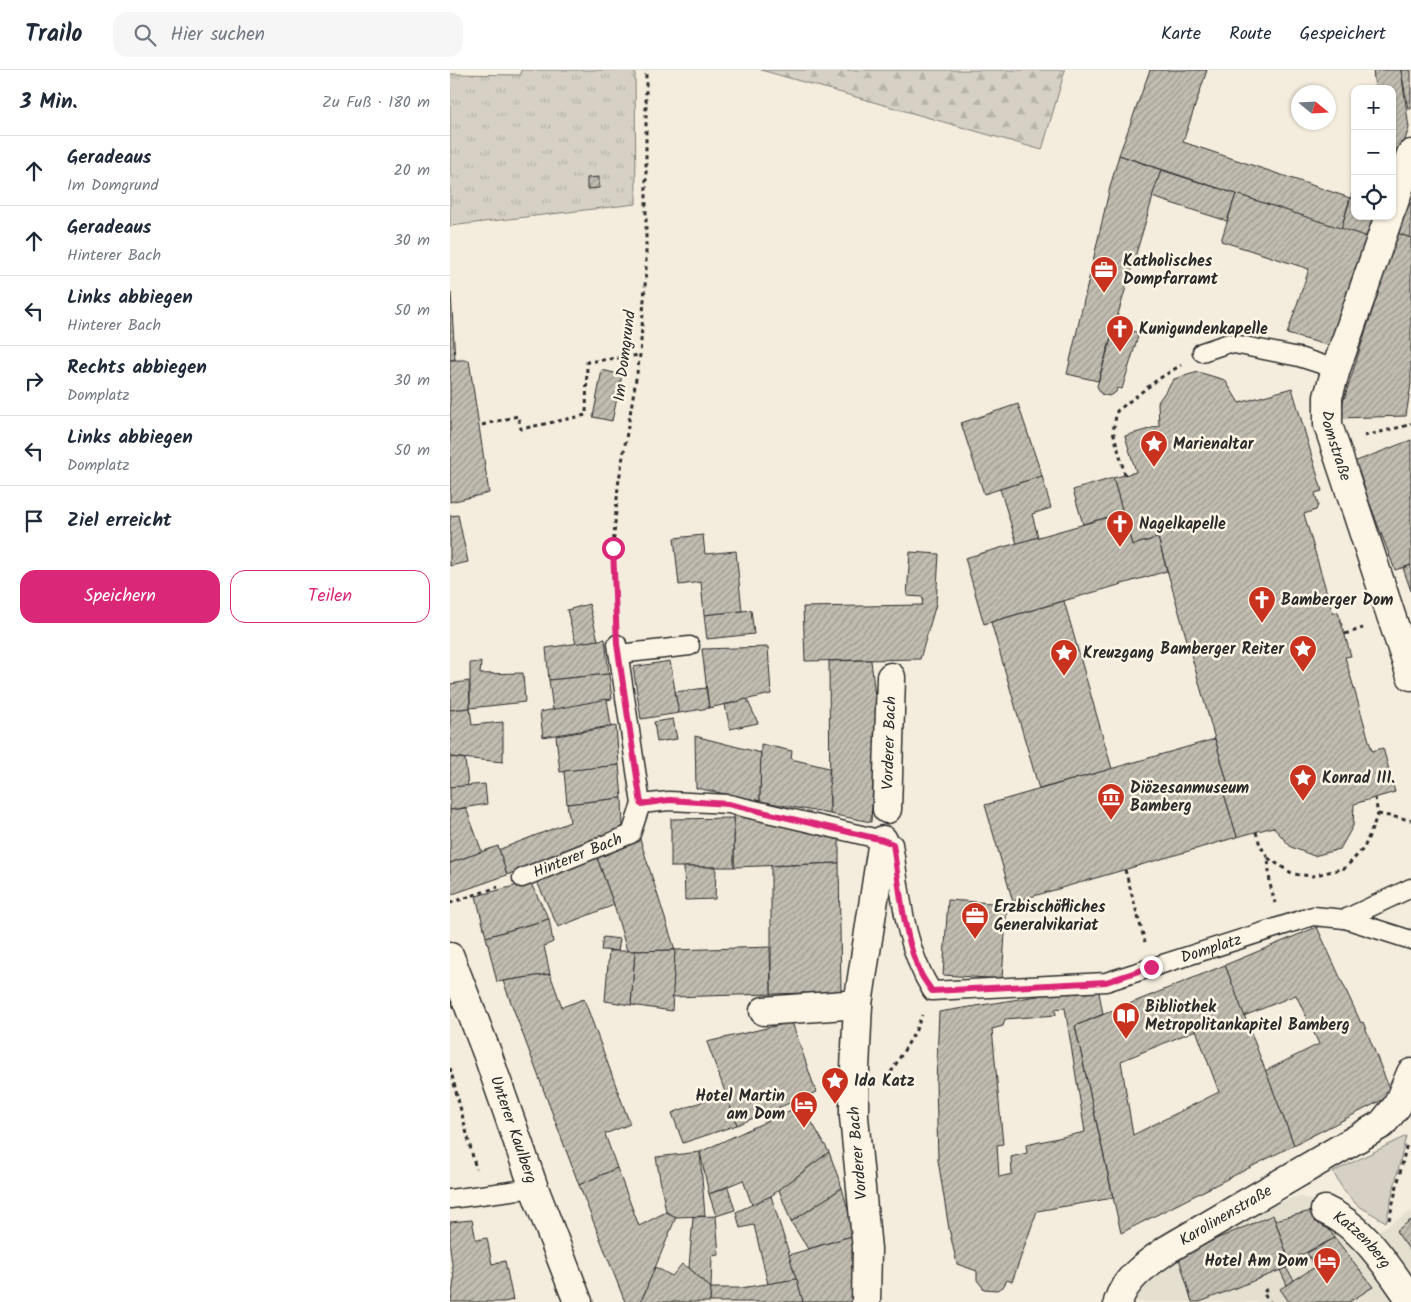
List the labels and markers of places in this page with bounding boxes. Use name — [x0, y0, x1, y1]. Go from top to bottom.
place label: Katholisches Dompfarramt — [1123, 249, 1219, 292]
office icon: Katholisches Dompfarramt — [1089, 255, 1119, 294]
church icon: Kunigundenkapelle — [1105, 314, 1135, 353]
place label: Kunigundenkapelle — [1139, 317, 1268, 342]
place icon: Marienaltar — [1139, 429, 1169, 468]
place label: Marienaltar — [1173, 432, 1255, 457]
church icon: Nagelkapelle — [1105, 509, 1135, 548]
place label: Nagelkapelle — [1139, 512, 1226, 537]
church icon: Bamberger Dom — [1247, 585, 1277, 624]
place label: Bamberger Dom — [1281, 588, 1393, 613]
place icon: Bamberger Reiter — [1288, 634, 1318, 673]
place label: Bamberger Reiter — [1160, 637, 1285, 662]
place icon: Kreuzgang — [1049, 638, 1079, 677]
place label: Kreuzgang — [1083, 641, 1154, 666]
place icon: Konrad III. — [1288, 763, 1318, 802]
place label: Konrad III. — [1322, 766, 1395, 791]
place label: Diözesanmuseum Bamberg — [1130, 776, 1249, 819]
museum icon: Diözesanmuseum Bamberg — [1096, 782, 1126, 821]
place label: Erzbischöfliches Generalvikariat — [994, 895, 1106, 938]
office icon: Erzbischöfliches Generalvikariat — [960, 901, 990, 940]
place label: Bibliothek Metropolitankapitel Bamberg — [1145, 995, 1350, 1038]
library icon: Bibliothek Metropolitankapitel Bamberg — [1111, 1001, 1141, 1040]
place icon: Ida Katz — [820, 1066, 850, 1105]
place label: Ida Katz — [854, 1069, 915, 1094]
place label: Hotel Martin am Dom — [696, 1084, 785, 1127]
hotel icon: Hotel Martin am Dom — [789, 1090, 819, 1129]
hotel icon: Hotel Am Dom — [1312, 1246, 1342, 1285]
place label: Hotel Am Dom — [1204, 1249, 1308, 1274]

